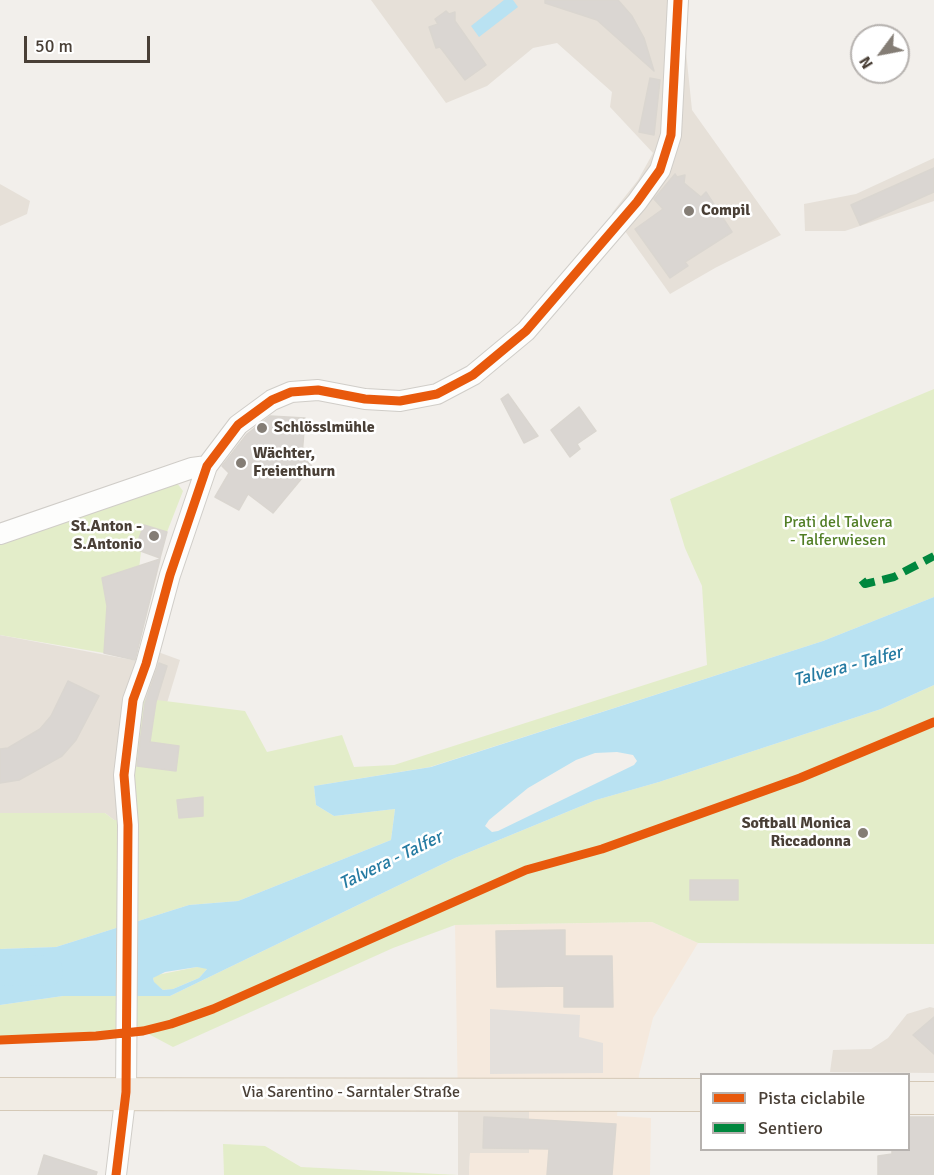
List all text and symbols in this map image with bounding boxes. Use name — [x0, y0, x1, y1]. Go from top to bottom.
scale bar — [27, 24, 153, 62]
north arrow — [850, 24, 910, 84]
text: 50 m — [35, 35, 73, 57]
text: N — [855, 52, 878, 73]
place label: Compil — [701, 201, 750, 221]
marker: Compil — [682, 204, 696, 218]
place label: Schlösslmühle — [274, 418, 375, 438]
marker: Schlösslmühle — [255, 421, 269, 435]
place label: Wächter, Freienthurn — [253, 444, 335, 482]
marker: Wächter, Freienthurn — [234, 456, 248, 470]
park label: Prati del Talvera - Talferwiesen — [783, 513, 893, 551]
place label: St.Anton - S.Antonio — [71, 517, 142, 555]
marker: St.Anton - S.Antonio — [147, 529, 161, 543]
water label: Talvera - Talfer — [791, 642, 905, 692]
place label: Softball Monica Riccadonna — [742, 814, 851, 852]
marker: Softball Monica Riccadonna — [856, 826, 870, 840]
water label: Talvera - Talfer — [336, 827, 446, 895]
legend — [700, 1073, 910, 1151]
street label: Via Sarentino - Sarntaler Straße — [242, 1083, 460, 1103]
text: Pista ciclabile — [758, 1087, 865, 1109]
text: Sentiero — [758, 1117, 823, 1139]

